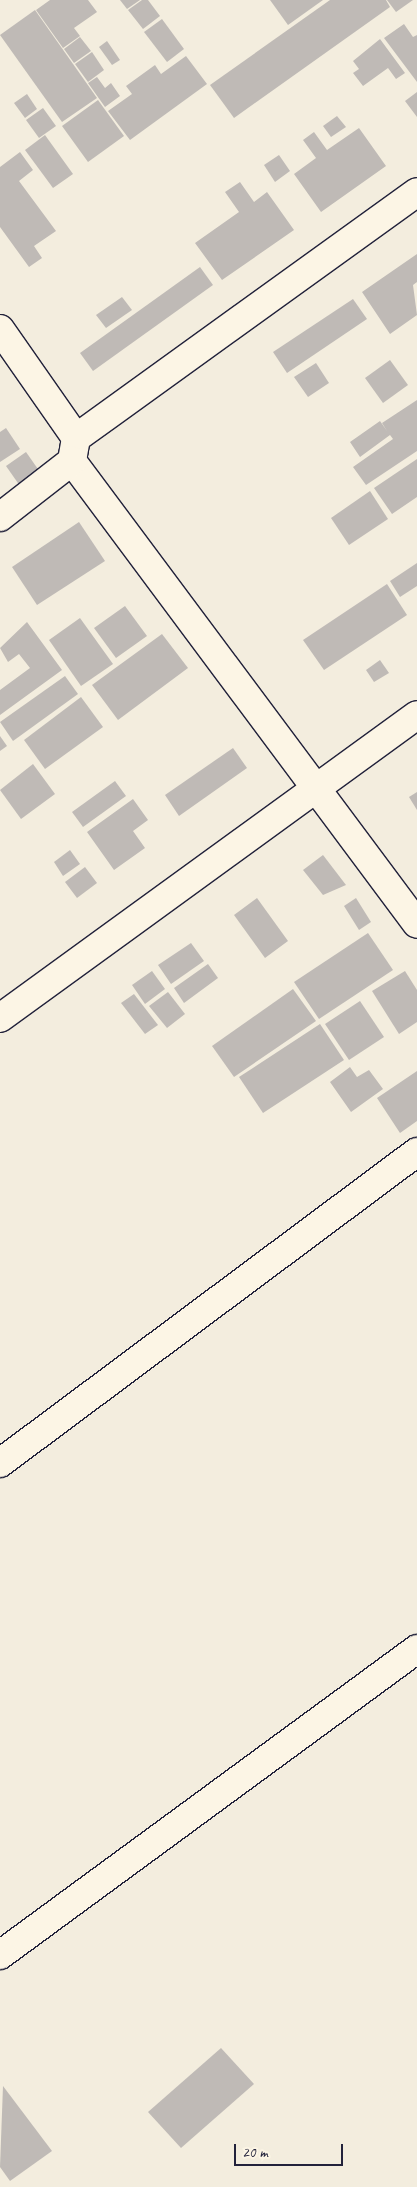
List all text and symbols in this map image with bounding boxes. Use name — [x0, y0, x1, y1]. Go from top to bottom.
scale bar — [237, 2134, 346, 2166]
text: 20 m — [242, 2143, 268, 2162]

